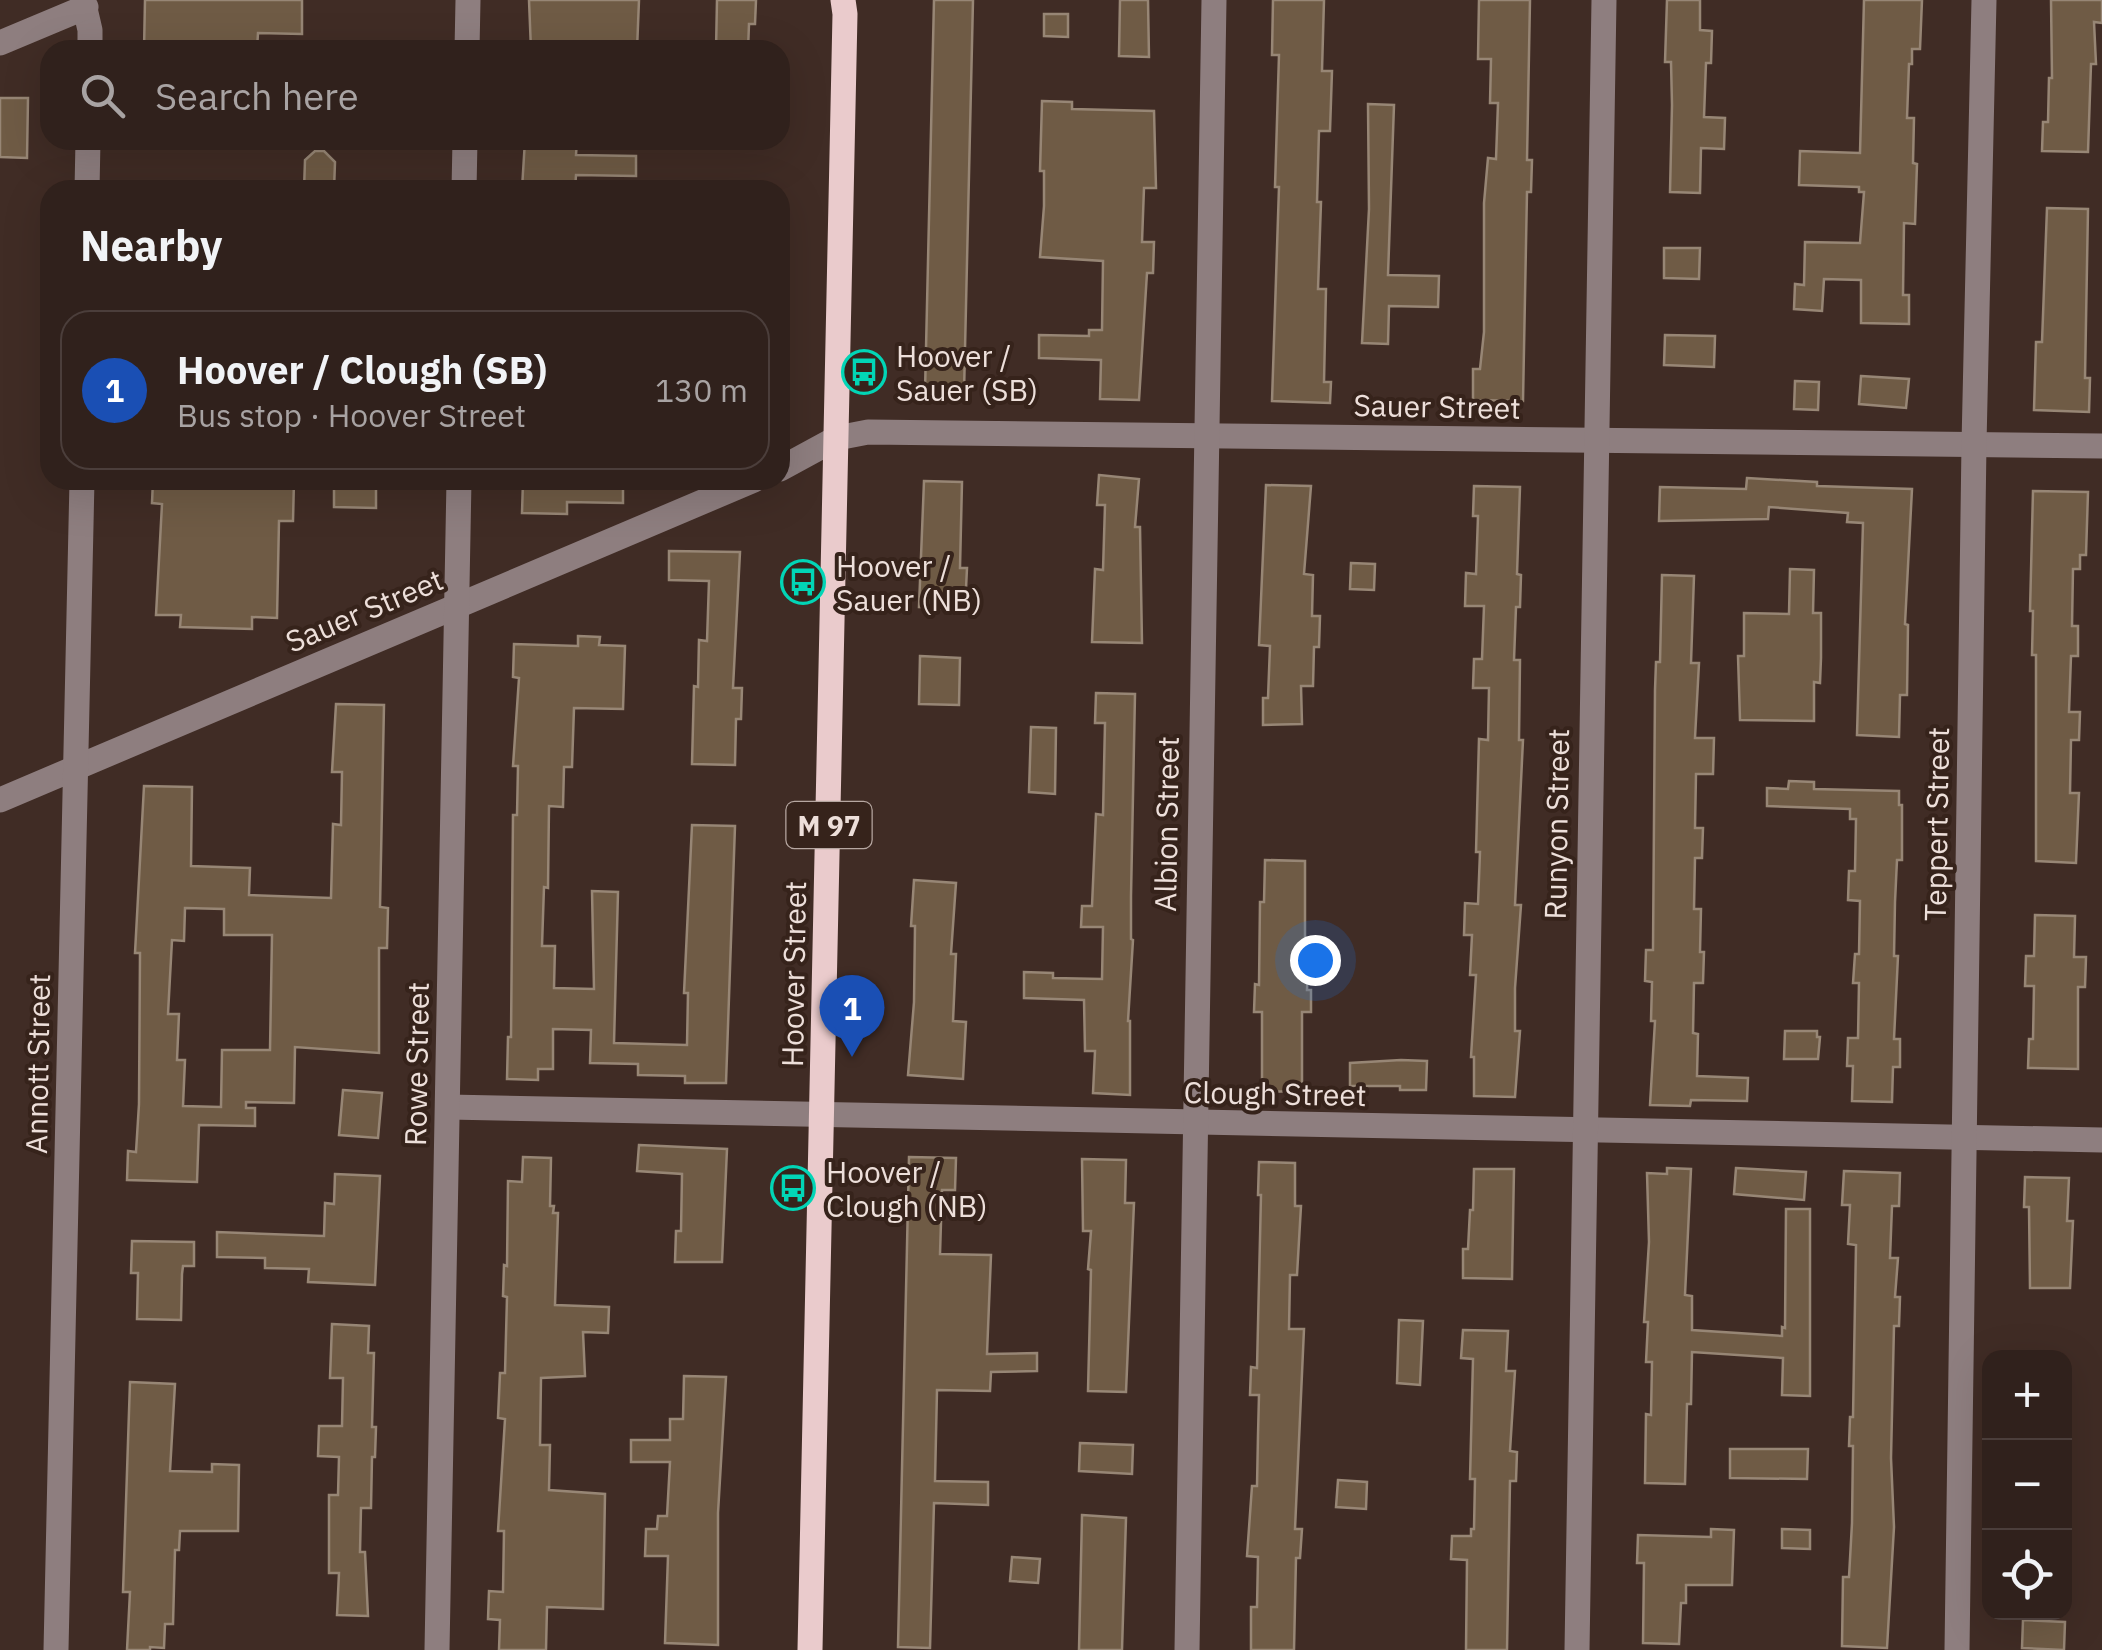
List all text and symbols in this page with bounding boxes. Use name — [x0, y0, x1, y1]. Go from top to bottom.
search box — [40, 40, 790, 150]
icon: search — [75, 68, 130, 123]
text: Search here — [155, 71, 359, 120]
text: Nearby — [80, 218, 222, 273]
place label: Hoover / Sauer (SB) — [896, 336, 1038, 409]
text: Hoover / Clough (SB) — [177, 345, 547, 394]
bus stop icon: Hoover / Sauer (SB) — [841, 349, 887, 395]
text: 1 — [105, 369, 124, 411]
text: 130 m — [655, 369, 748, 411]
street label: Sauer Street — [1353, 385, 1521, 427]
text: Bus stop · Hoover Street — [177, 394, 526, 436]
place label: Hoover / Sauer (NB) — [836, 546, 982, 619]
street label: Sauer Street — [279, 559, 449, 661]
bus stop icon: Hoover / Sauer (NB) — [780, 559, 826, 605]
street label: Teppert Street — [1915, 727, 1957, 921]
street label: Runyon Street — [1535, 728, 1577, 920]
street label: Albion Street — [1145, 736, 1187, 912]
road number: M 97 — [786, 802, 872, 848]
street label: Hoover Street — [772, 881, 814, 1067]
your location — [1290, 935, 1341, 986]
street label: Annott Street — [16, 974, 58, 1154]
pin: 1 — [820, 974, 884, 1057]
street label: Rowe Street — [395, 982, 437, 1146]
street label: Clough Street — [1183, 1072, 1367, 1114]
place label: Hoover / Clough (NB) — [826, 1152, 988, 1225]
bus stop icon: Hoover / Clough (NB) — [770, 1165, 816, 1211]
map controls — [1982, 1350, 2072, 1620]
button: + — [1982, 1350, 2072, 1440]
button: − — [1982, 1440, 2072, 1530]
button: locate — [1982, 1530, 2072, 1620]

